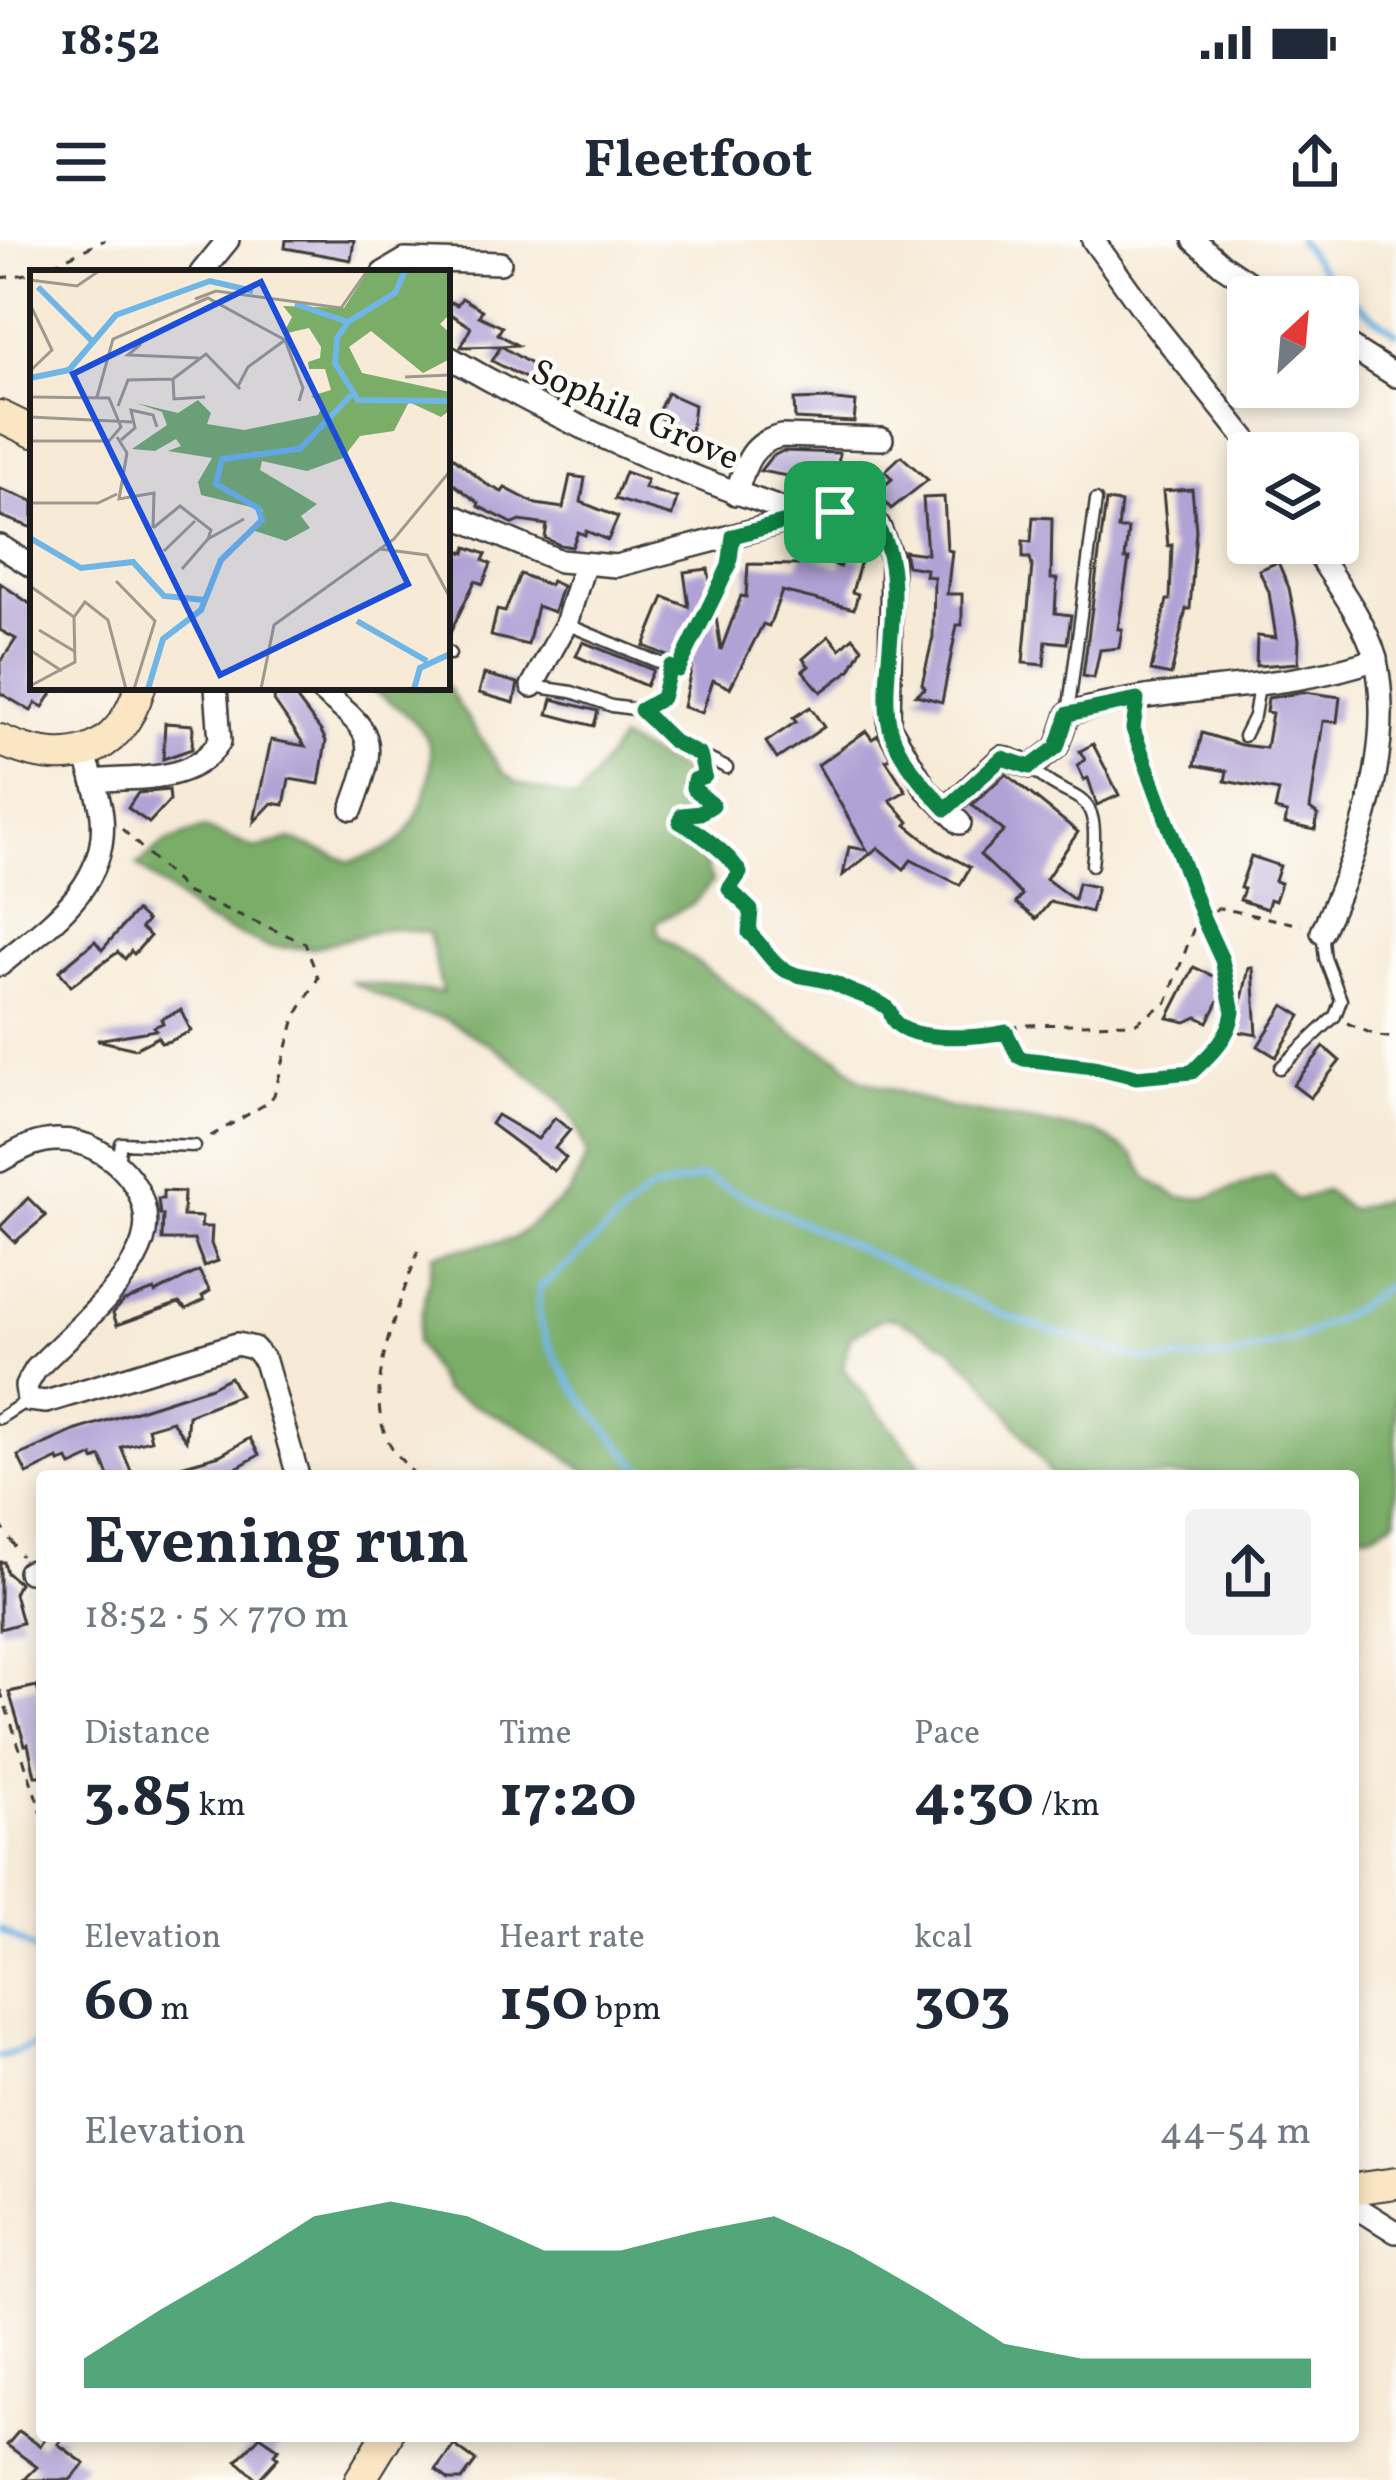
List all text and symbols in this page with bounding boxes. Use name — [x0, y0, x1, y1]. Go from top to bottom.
text: 18:52 — [60, 11, 160, 74]
text: Fleetfoot — [583, 125, 813, 200]
icon: menu — [48, 129, 114, 195]
icon: share — [1282, 129, 1348, 195]
inset map — [30, 270, 450, 690]
north arrow — [1227, 276, 1359, 408]
map controls — [1227, 276, 1359, 564]
street label: Sophila Grove — [522, 348, 747, 485]
button: layers — [1227, 432, 1359, 564]
pin — [784, 461, 886, 563]
icon: arrive — [802, 479, 868, 545]
text: Evening run — [84, 1499, 470, 1591]
button: share — [1185, 1509, 1311, 1635]
text: 18:52 · 5 × 770 m — [84, 1590, 349, 1644]
text: Distance — [84, 1712, 210, 1758]
text: Time — [499, 1712, 571, 1758]
text: Pace — [914, 1712, 980, 1758]
text: 3.85 — [84, 1758, 192, 1841]
text: 17:20 — [499, 1758, 637, 1841]
text: 4:30 — [914, 1758, 1034, 1841]
text: km — [192, 1784, 246, 1830]
text: /km — [1034, 1784, 1100, 1830]
text: Elevation — [84, 1916, 221, 1962]
text: Heart rate — [499, 1916, 645, 1962]
text: kcal — [914, 1916, 973, 1962]
text: 60 — [84, 1962, 154, 2045]
text: 150 — [499, 1962, 588, 2045]
text: 303 — [914, 1962, 1011, 2045]
text: m — [154, 1988, 190, 2034]
text: bpm — [588, 1988, 661, 2034]
text: Elevation — [84, 2106, 246, 2160]
text: 44–54 m — [1160, 2106, 1311, 2160]

